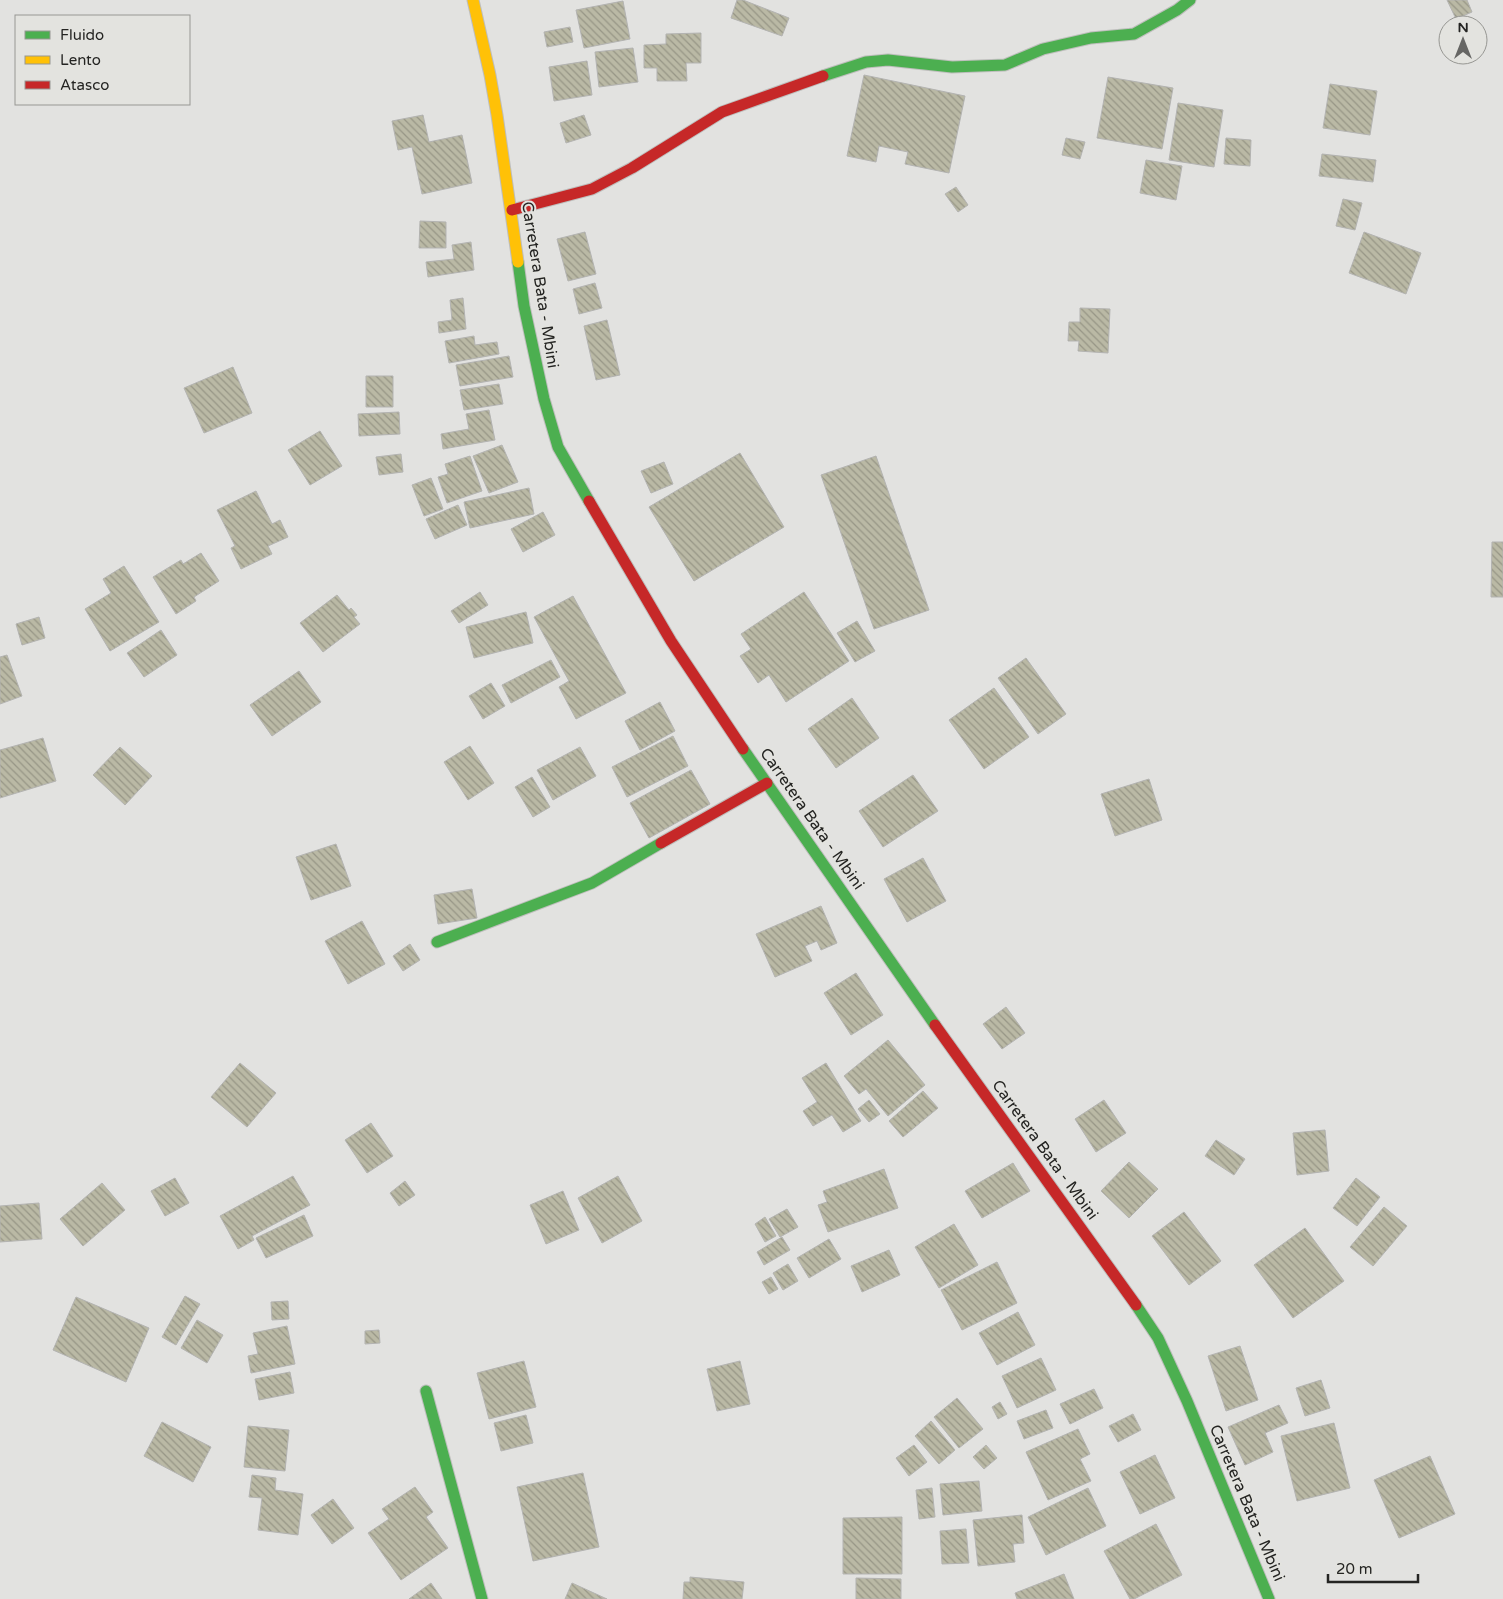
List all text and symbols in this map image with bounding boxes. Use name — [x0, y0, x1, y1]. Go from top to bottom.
legend — [15, 15, 190, 105]
north arrow — [1438, 15, 1488, 65]
text: N — [1457, 19, 1469, 36]
text: Fluido — [60, 26, 104, 44]
text: Lento — [60, 51, 101, 69]
text: Atasco — [60, 76, 109, 94]
street label: Carretera Bata - Mbini — [517, 200, 563, 370]
street label: Carretera Bata - Mbini — [755, 744, 869, 894]
street label: Carretera Bata - Mbini — [987, 1076, 1103, 1224]
street label: Carretera Bata - Mbini — [1205, 1422, 1289, 1584]
scale bar — [1328, 1552, 1418, 1584]
text: 20 m — [1336, 1560, 1373, 1578]

